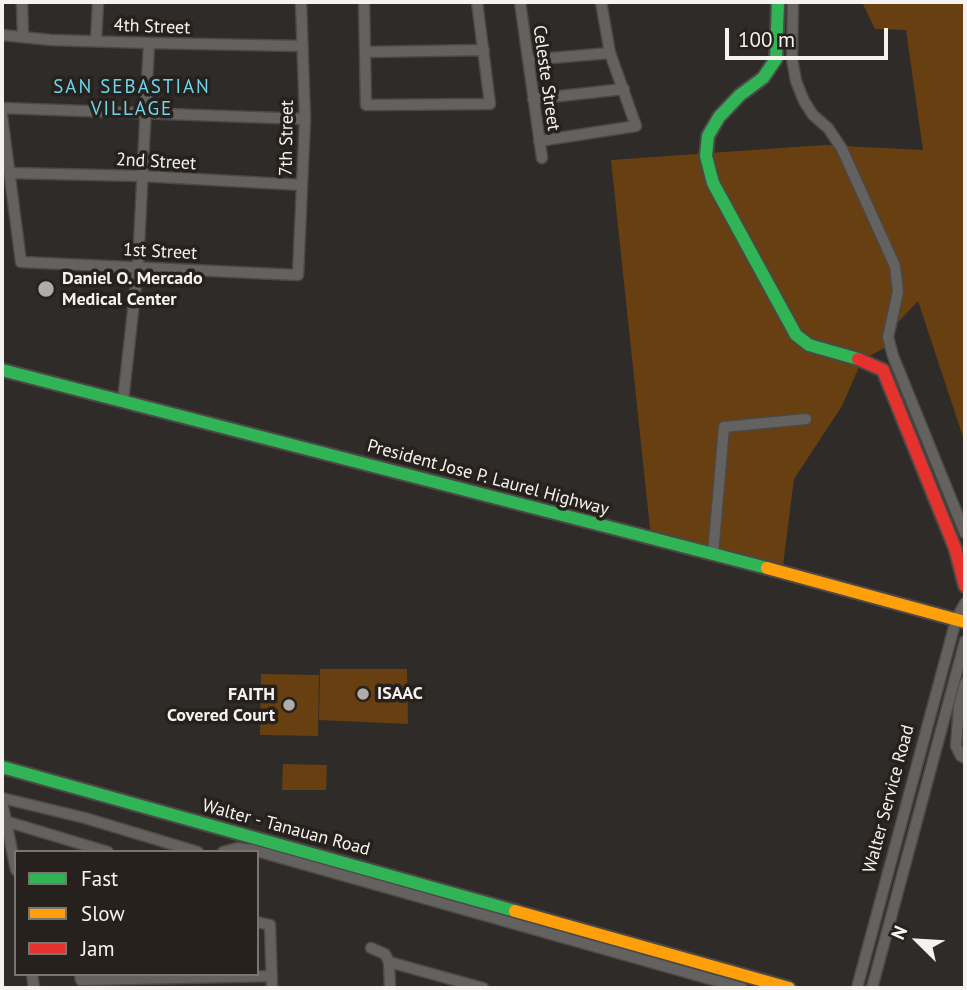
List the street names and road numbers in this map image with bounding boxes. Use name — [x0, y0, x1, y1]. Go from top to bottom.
street label: 4th Street — [113, 15, 191, 39]
street label: Celeste Street — [528, 24, 564, 132]
street label: 7th Street — [276, 100, 298, 176]
street label: 2nd Street — [115, 149, 197, 175]
street label: 1st Street — [122, 239, 198, 265]
street label: President Jose P. Laurel Highway — [365, 435, 611, 521]
street label: Walter Service Road — [859, 723, 919, 875]
street label: Walter - Tanauan Road — [200, 795, 372, 861]

